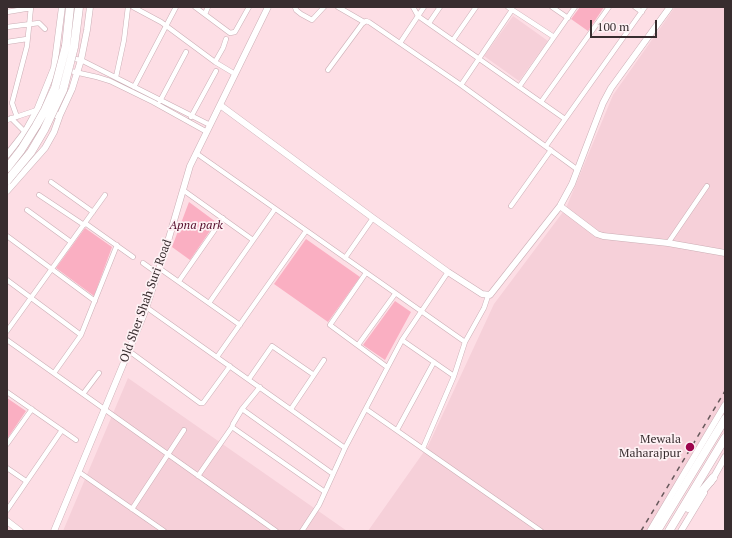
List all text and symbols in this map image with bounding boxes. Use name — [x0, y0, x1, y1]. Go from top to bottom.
scale bar — [592, 12, 659, 38]
text: 100 m — [597, 19, 629, 34]
park label: Apna park — [169, 219, 223, 233]
street label: Old Sher Shah Suri Road — [117, 238, 175, 364]
place label: Mewala Maharajpur — [619, 433, 681, 461]
marker: Mewala Maharajpur — [684, 441, 696, 453]

